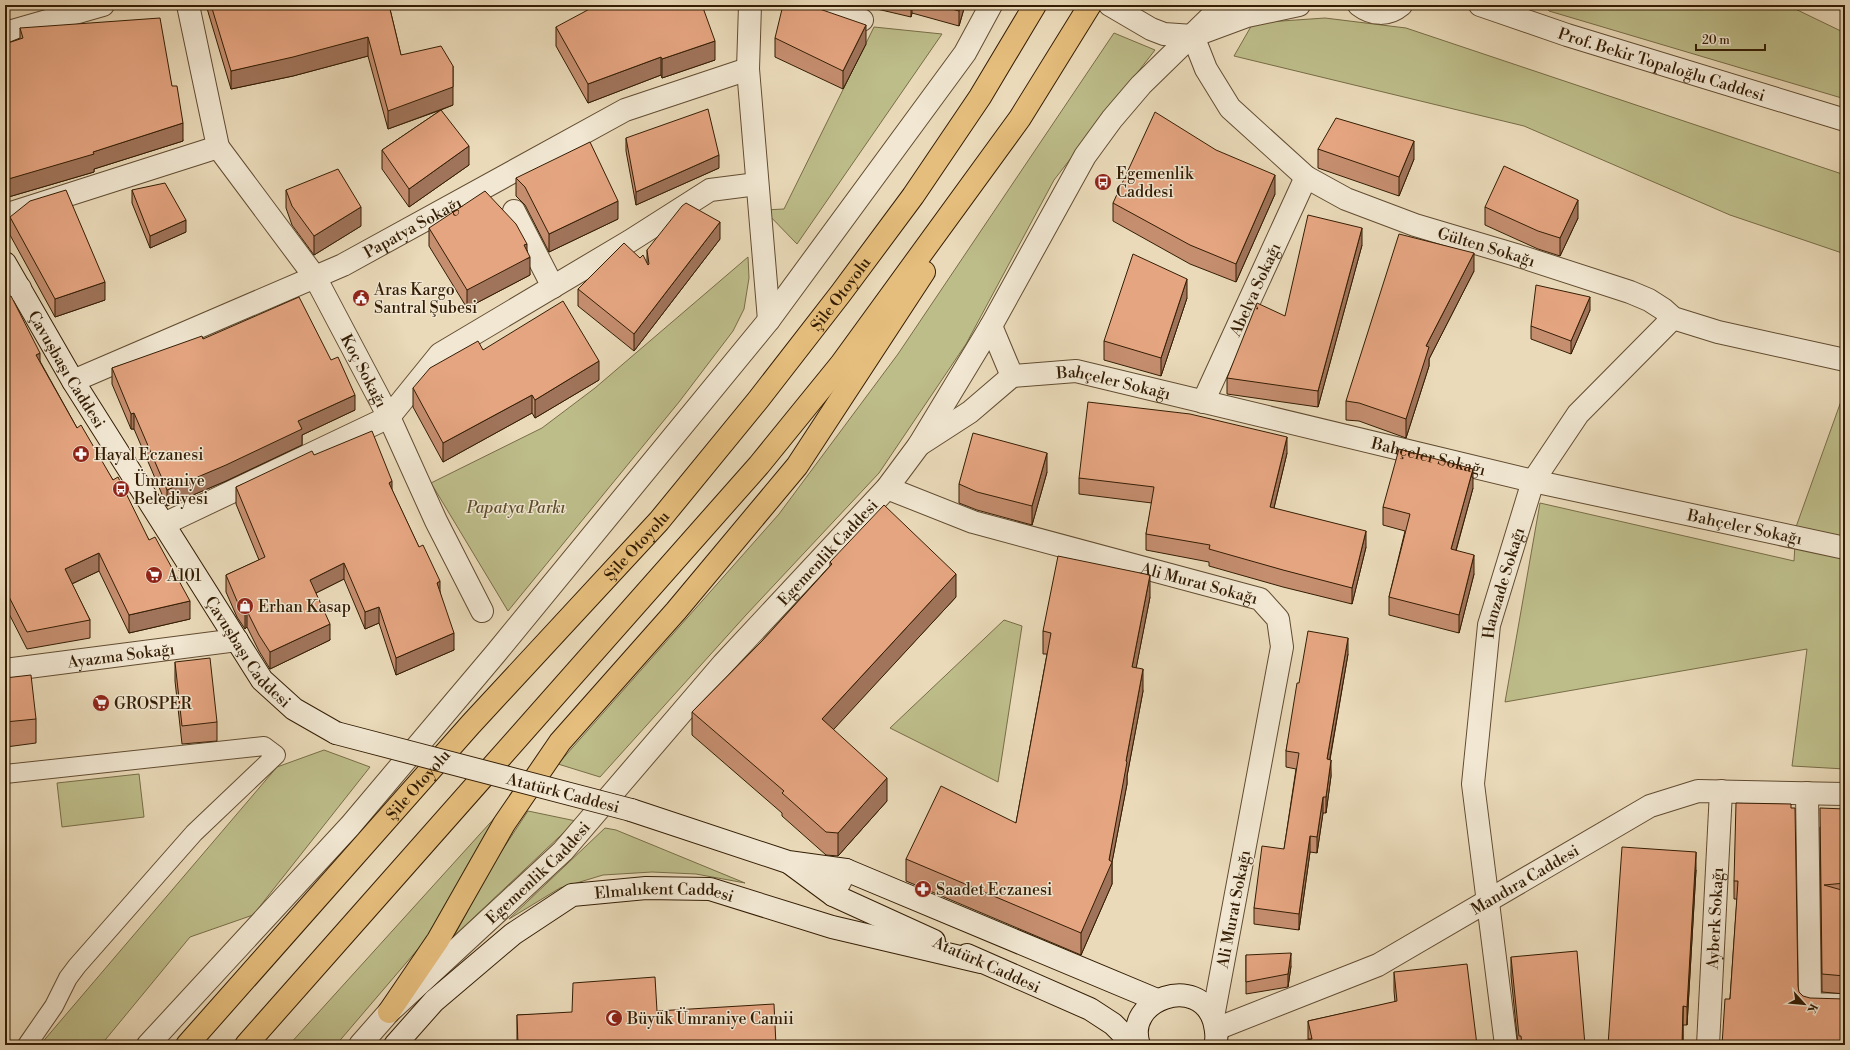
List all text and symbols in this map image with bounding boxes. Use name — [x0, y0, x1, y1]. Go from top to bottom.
street label: Prof. Bekir Topaloğlu Caddesi — [1555, 24, 1767, 106]
scale bar — [1696, 26, 1765, 52]
text: 20 m — [1702, 33, 1730, 48]
place label: Egemenlik Caddesi — [1116, 164, 1195, 202]
bus stop icon: Egemenlik Caddesi — [1093, 172, 1113, 192]
street label: Papatya Sokağı — [360, 193, 465, 263]
street label: Gülten Sokağı — [1435, 223, 1538, 272]
street label: Abelya Sokağı — [1225, 240, 1286, 340]
street label: Şile Otoyolu — [806, 253, 875, 335]
place label: Aras Kargo Santral Şubesi — [373, 280, 477, 318]
public building icon: Aras Kargo Santral Şubesi — [351, 288, 371, 308]
street label: Çavuşbaşı Caddesi — [24, 307, 109, 432]
street label: Koç Sokağı — [336, 331, 391, 411]
street label: Bahçeler Sokağı — [1055, 362, 1173, 404]
street label: Bahçeler Sokağı — [1368, 433, 1488, 480]
pharmacy icon: Hayal Eczanesi — [71, 444, 91, 464]
place label: Hayal Eczanesi — [94, 445, 203, 465]
place label: Ümraniye Belediyesi — [133, 469, 208, 509]
bus stop icon: Ümraniye Belediyesi — [111, 479, 131, 499]
street label: Egemenlik Caddesi — [774, 495, 882, 610]
park label: Papatya Parkı — [465, 498, 566, 518]
street label: Bahçeler Sokağı — [1684, 505, 1804, 550]
street label: Şile Otoyolu — [600, 507, 674, 585]
street label: Hanzade Sokağı — [1479, 525, 1529, 640]
street label: Ali Murat Sokağı — [1138, 558, 1260, 609]
supermarket icon: A101 — [144, 565, 164, 585]
place label: A101 — [166, 566, 201, 586]
street label: Çavuşbaşı Caddesi — [200, 593, 295, 712]
shop icon: Erhan Kasap — [235, 596, 255, 616]
place label: Erhan Kasap — [258, 597, 351, 617]
street label: Ayazma Sokağı — [65, 639, 176, 673]
supermarket icon: GROSPER — [91, 693, 111, 713]
place label: GROSPER — [114, 694, 192, 714]
street label: Şile Otoyolu — [382, 746, 455, 824]
street label: Atatürk Caddesi — [504, 769, 622, 818]
street label: Egemenlik Caddesi — [482, 818, 595, 928]
street label: Mandıra Caddesi — [1467, 841, 1583, 920]
street label: Ali Murat Sokağı — [1213, 848, 1255, 971]
street label: Ayberk Sokağı — [1703, 867, 1728, 971]
street label: Elmalıkent Caddesi — [594, 879, 736, 907]
pharmacy icon: Saadet Eczanesi — [913, 879, 933, 899]
place label: Saadet Eczanesi — [936, 880, 1052, 900]
street label: Atatürk Caddesi — [929, 932, 1044, 998]
north arrow — [1784, 984, 1824, 1024]
text: K — [1803, 1001, 1820, 1016]
place label: Büyük Ümraniye Camii — [626, 1007, 794, 1029]
mosque icon: Büyük Ümraniye Camii — [604, 1008, 624, 1028]

